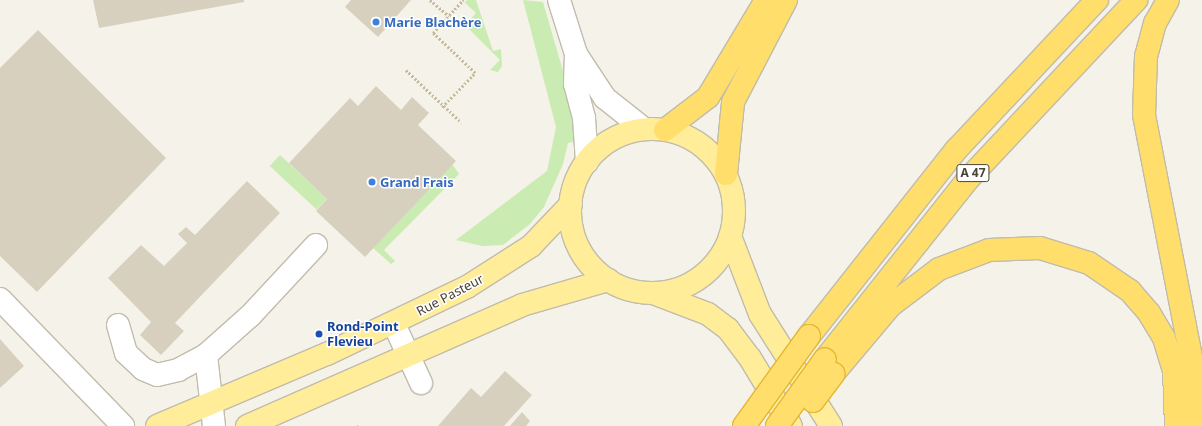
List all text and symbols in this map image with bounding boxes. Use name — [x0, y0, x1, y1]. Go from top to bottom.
place label: Marie Blachère — [384, 14, 481, 30]
marker: Marie Blachère — [371, 17, 381, 27]
road number: A 47 — [956, 163, 990, 183]
place label: Grand Frais — [380, 174, 454, 190]
marker: Grand Frais — [367, 177, 377, 187]
street label: Rue Pasteur — [414, 271, 486, 319]
place label: Rond-Point Flevieu — [327, 319, 399, 350]
marker: Rond-Point Flevieu — [314, 329, 324, 339]

